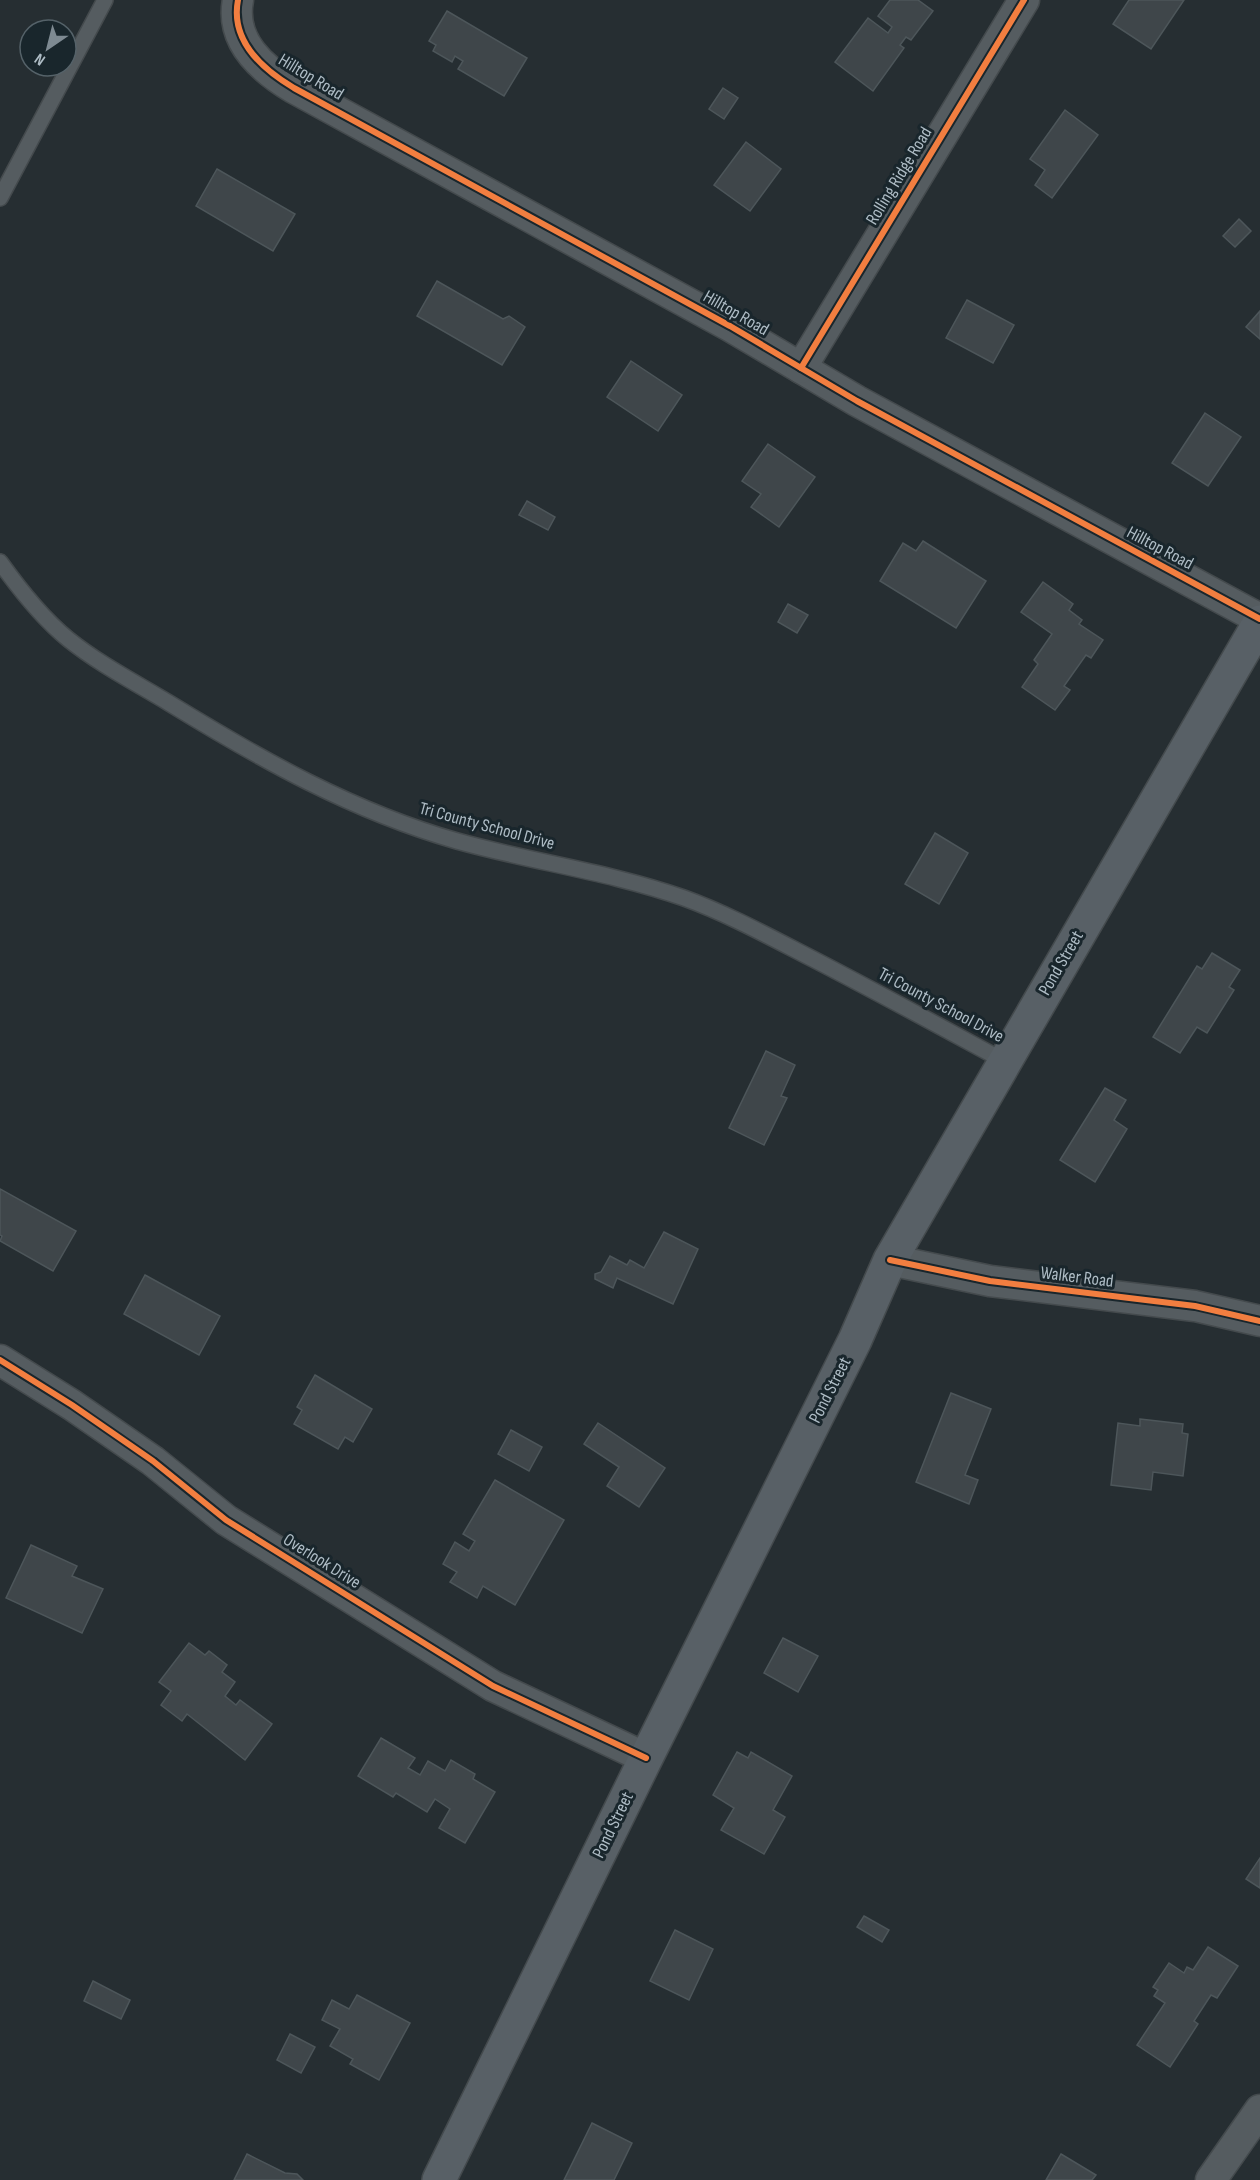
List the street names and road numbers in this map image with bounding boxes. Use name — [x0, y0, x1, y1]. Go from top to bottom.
street label: Hilltop Road — [275, 49, 347, 105]
street label: Rolling Ridge Road — [862, 123, 936, 229]
street label: Hilltop Road — [699, 286, 773, 340]
street label: Hilltop Road — [1123, 522, 1197, 574]
street label: Tri County School Drive — [417, 798, 557, 854]
street label: Pond Street — [1034, 927, 1088, 999]
street label: Tri County School Drive — [875, 963, 1007, 1047]
street label: Walker Road — [1039, 1262, 1115, 1292]
street label: Pond Street — [804, 1353, 856, 1426]
street label: Overlook Drive — [279, 1529, 365, 1593]
street label: Pond Street — [588, 1788, 638, 1862]

